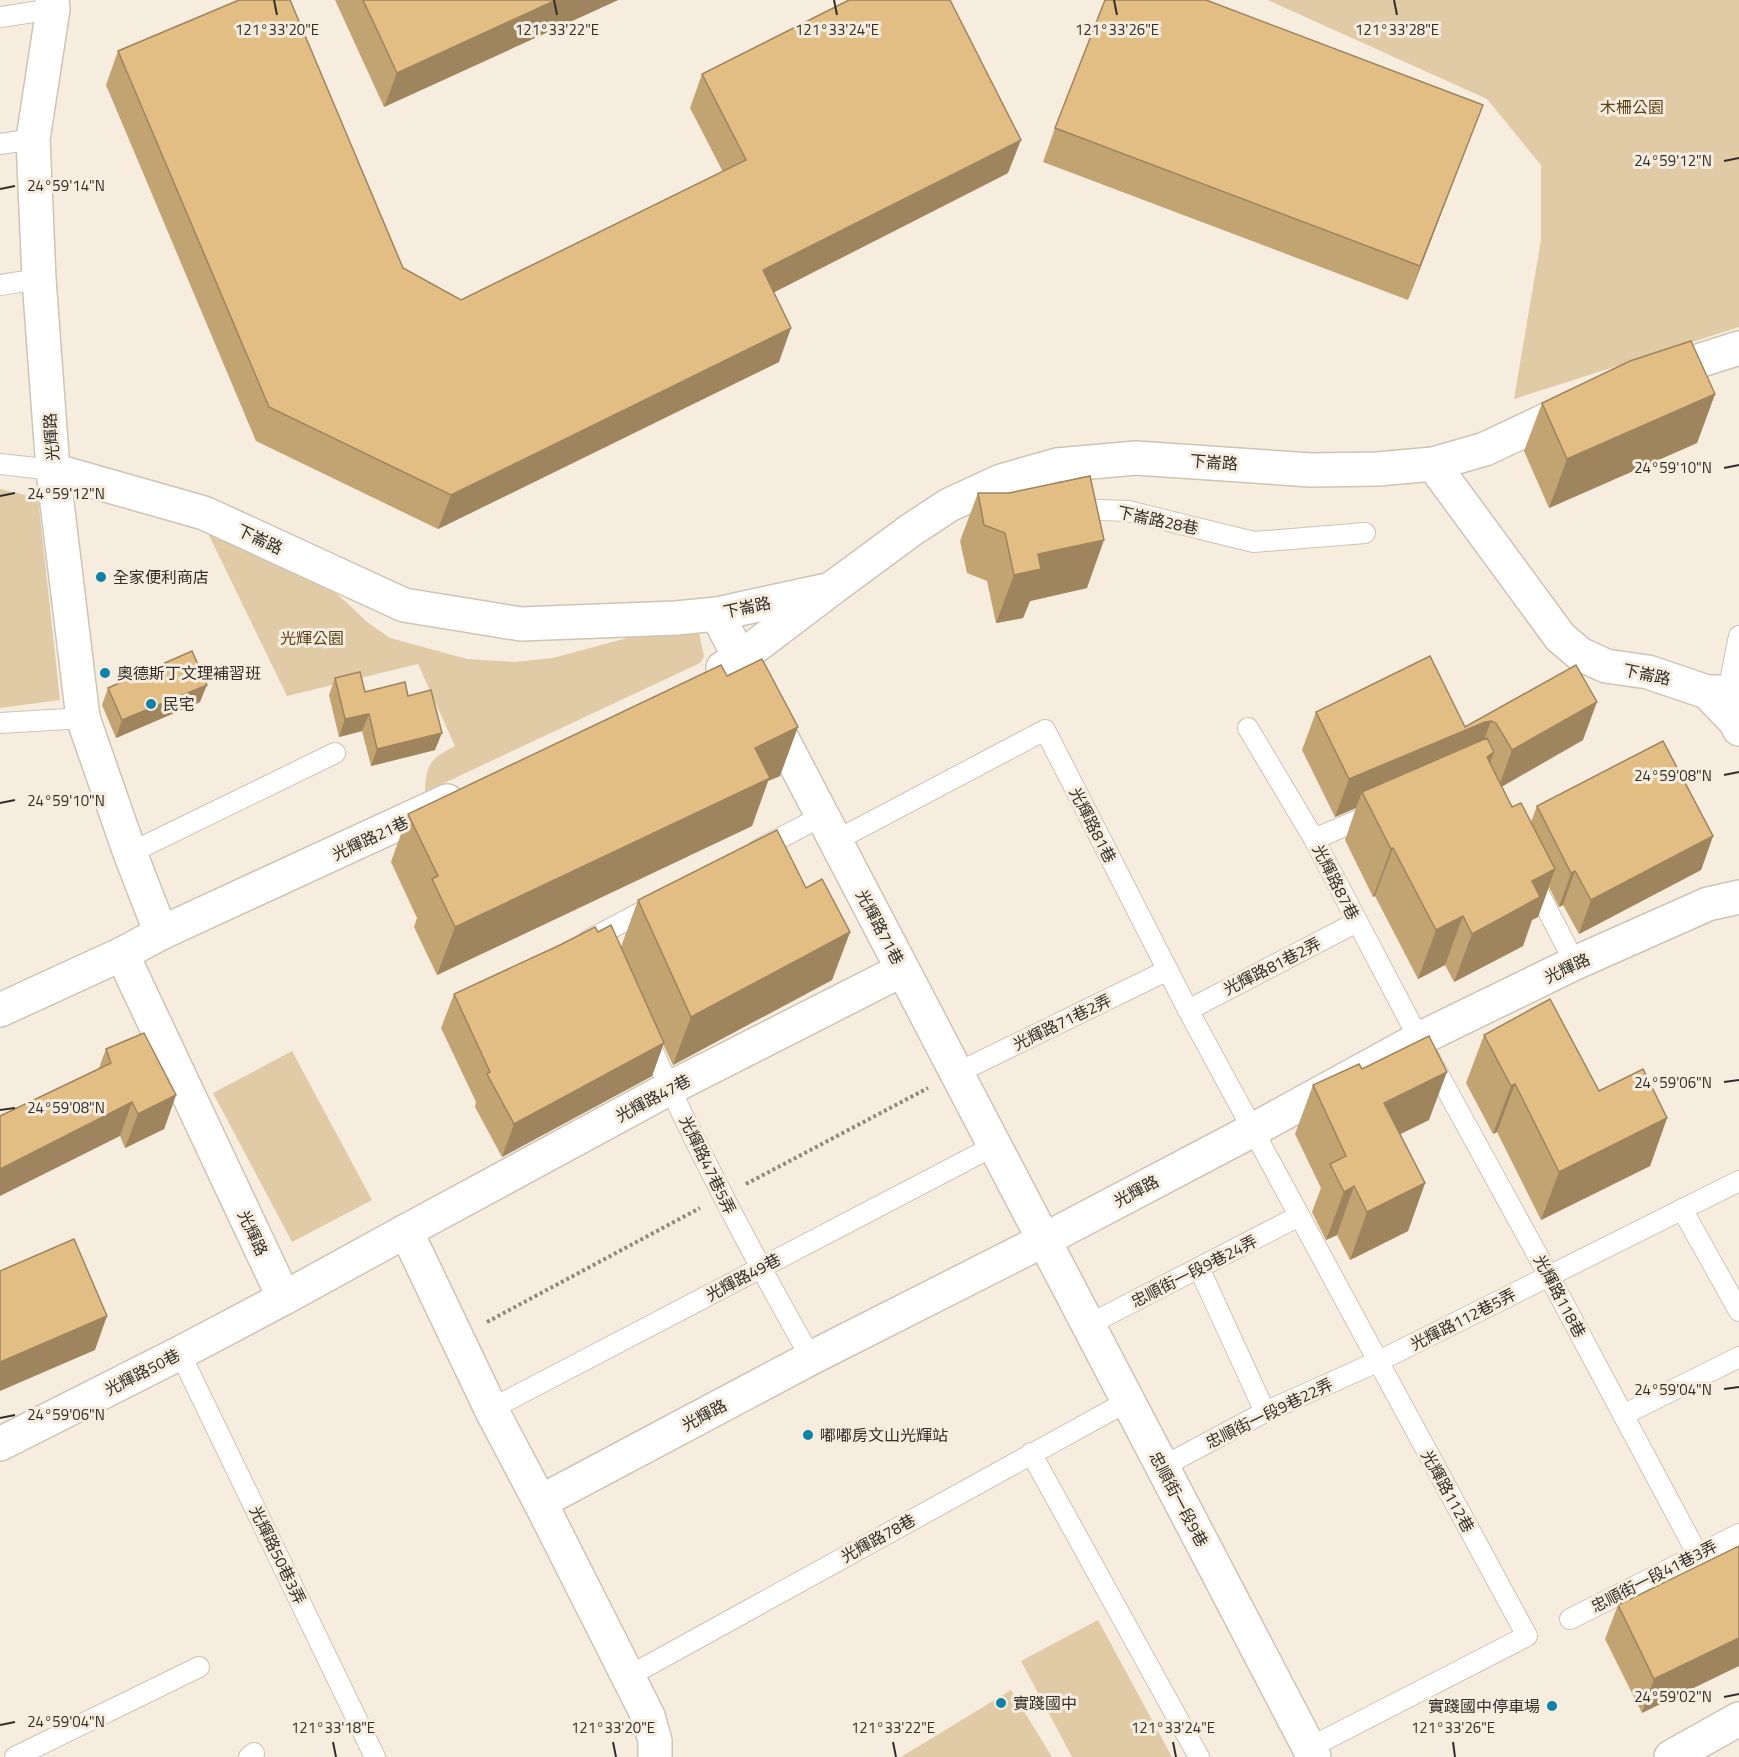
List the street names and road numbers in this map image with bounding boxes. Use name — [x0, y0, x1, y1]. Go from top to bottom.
street label: 光輝路 — [37, 412, 65, 462]
street label: 下崙路 — [1189, 448, 1239, 476]
street label: 下崙路28巷 — [1115, 500, 1201, 540]
street label: 下崙路 — [233, 518, 287, 560]
street label: 下崙路 — [721, 590, 773, 624]
street label: 下崙路 — [1621, 657, 1673, 691]
street label: 光輝路81巷 — [1064, 783, 1122, 867]
street label: 光輝路21巷 — [328, 810, 412, 866]
street label: 光輝路87巷 — [1307, 840, 1365, 924]
street label: 光輝路71巷 — [850, 885, 910, 969]
street label: 光輝路81巷2弄 — [1219, 931, 1325, 1001]
street label: 光輝路 — [1540, 947, 1594, 989]
street label: 光輝路71巷2弄 — [1009, 988, 1115, 1056]
street label: 光輝路47巷 — [611, 1068, 695, 1128]
street label: 光輝路47巷5弄 — [674, 1112, 742, 1218]
street label: 光輝路 — [1109, 1169, 1163, 1213]
street label: 光輝路 — [232, 1206, 274, 1260]
street label: 忠順街一段9巷24弄 — [1127, 1229, 1261, 1313]
street label: 光輝路49巷 — [701, 1247, 785, 1307]
street label: 光輝路118巷 — [1528, 1250, 1592, 1342]
street label: 光輝路112巷5弄 — [1406, 1282, 1520, 1356]
street label: 光輝路50巷 — [100, 1343, 184, 1401]
street label: 忠順街一段9巷22弄 — [1201, 1372, 1337, 1454]
street label: 光輝路 — [677, 1393, 731, 1437]
street label: 光輝路112巷 — [1415, 1445, 1481, 1537]
street label: 忠順街一段9巷 — [1144, 1447, 1214, 1551]
street label: 光輝路50巷3弄 — [244, 1502, 312, 1608]
street label: 光輝路78巷 — [836, 1508, 920, 1568]
street label: 忠順街一段41巷3弄 — [1587, 1534, 1721, 1618]

